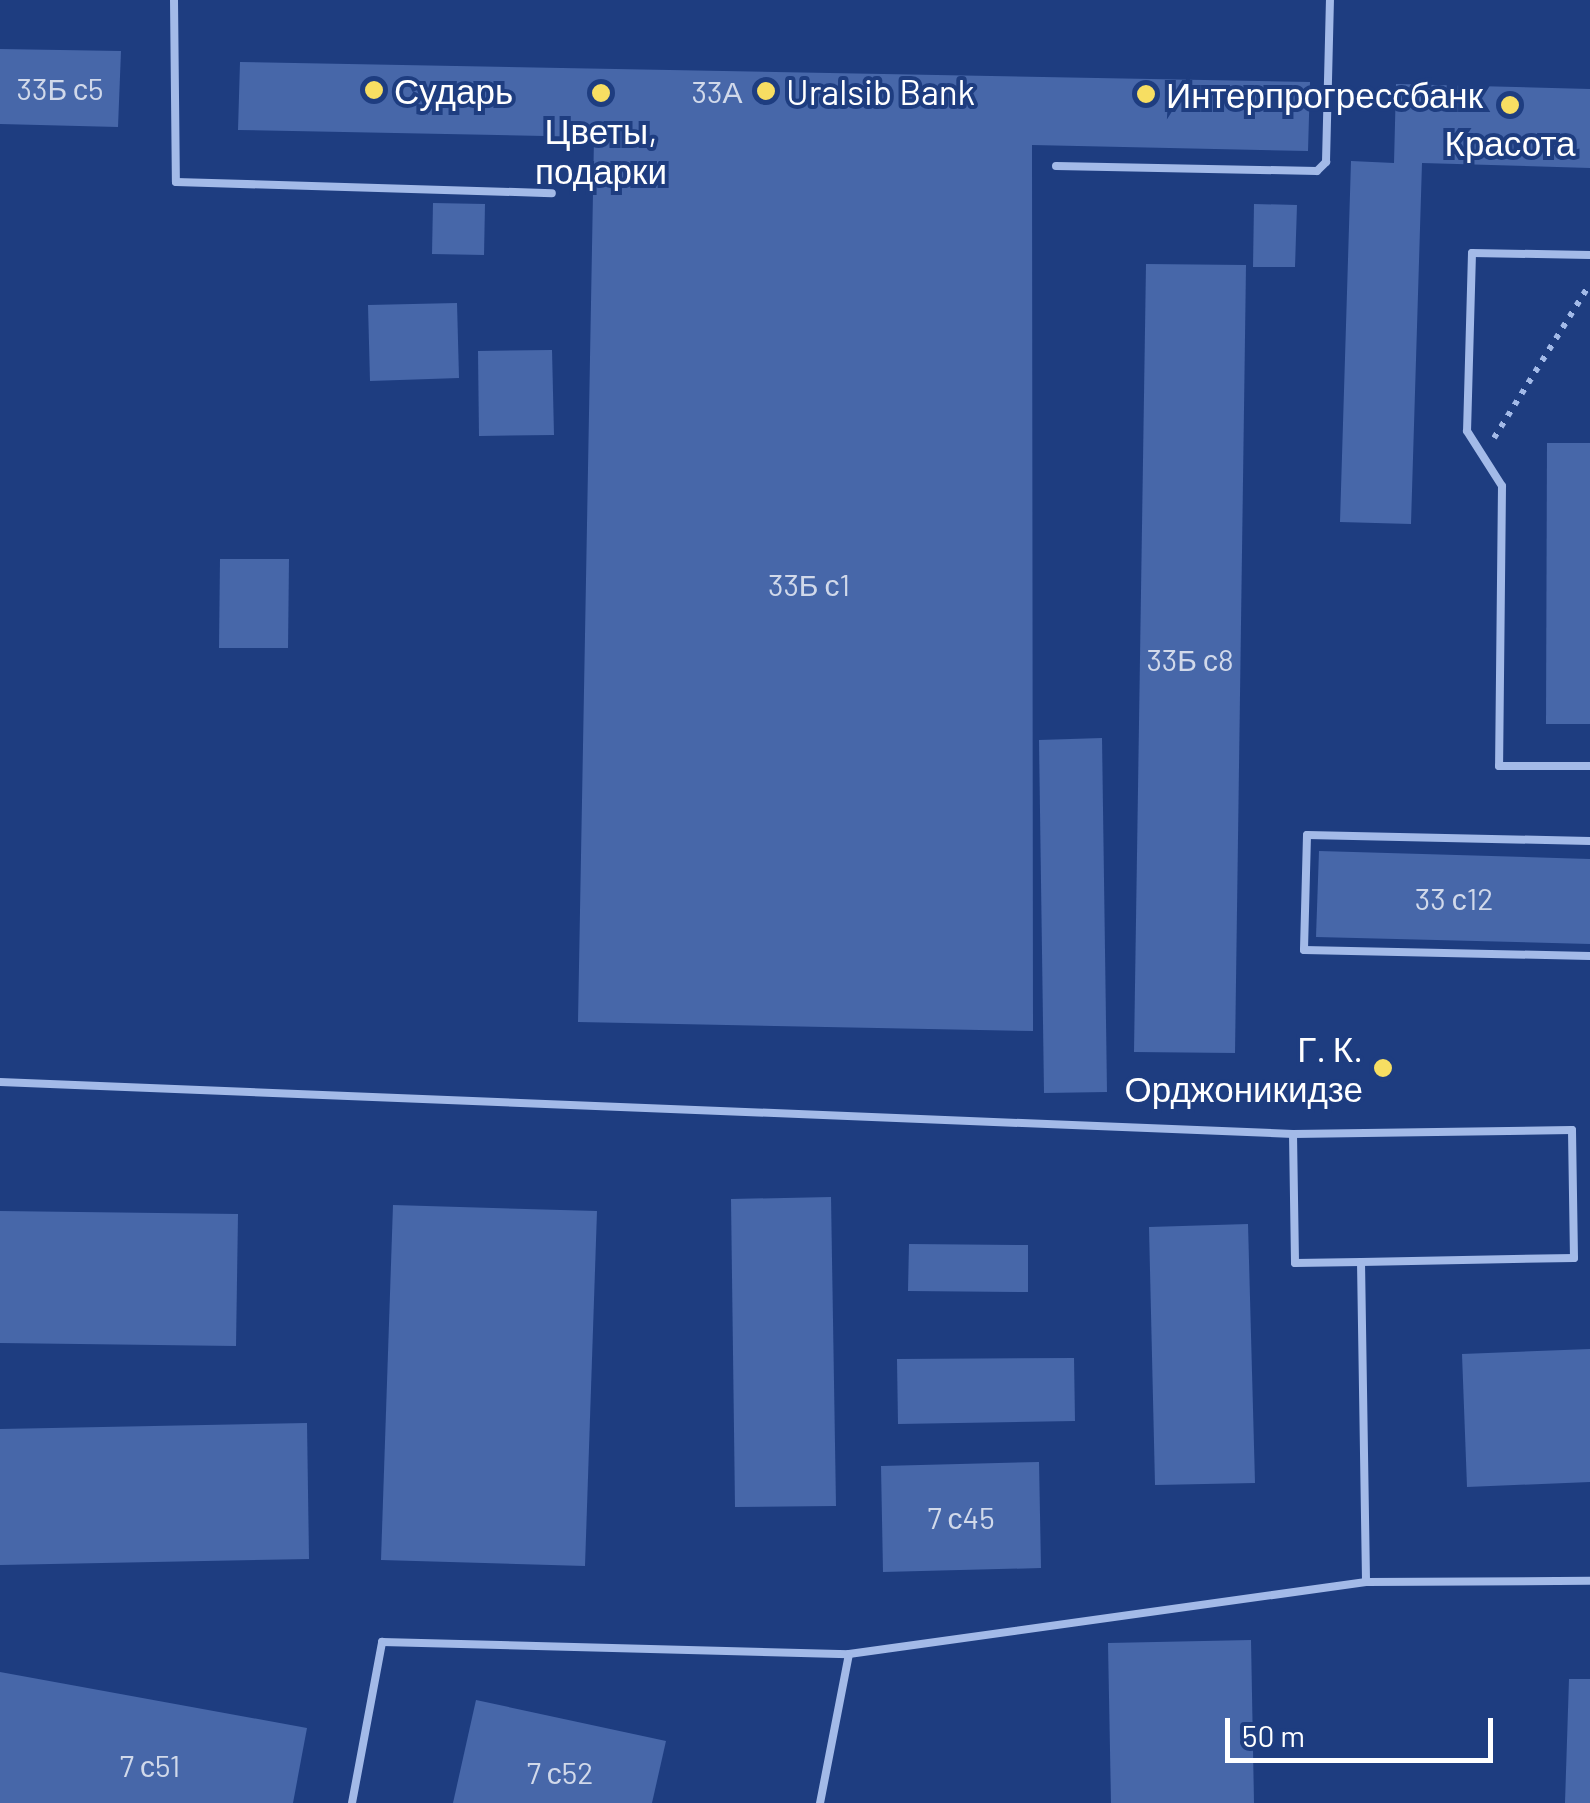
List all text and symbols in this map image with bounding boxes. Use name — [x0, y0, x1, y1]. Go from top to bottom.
place label: Сударь — [394, 69, 513, 111]
house number: 33Б с5 — [16, 70, 104, 106]
place label: Uralsib Bank — [786, 70, 975, 112]
house number: 33А — [692, 73, 742, 109]
place label: Интерпрогрессбанк — [1166, 73, 1483, 115]
marker: Сударь — [363, 79, 385, 101]
marker: Uralsib Bank — [755, 80, 777, 102]
marker: Цветы, подарки — [590, 82, 612, 104]
marker: Интерпрогрессбанк — [1135, 83, 1157, 105]
marker: Красота — [1499, 94, 1521, 116]
place label: Цветы, подарки — [535, 109, 667, 191]
place label: Красота — [1444, 121, 1576, 163]
house number: 33Б с1 — [768, 566, 850, 602]
house number: 33Б с8 — [1146, 641, 1234, 677]
house number: 33 с12 — [1415, 880, 1493, 916]
place label: Г. К. Орджоникидзе — [1125, 1027, 1363, 1109]
marker: Г. К. Орджоникидзе — [1372, 1057, 1394, 1079]
house number: 7 с45 — [927, 1499, 995, 1535]
scale bar — [1230, 1698, 1498, 1760]
text: 50 m — [1242, 1717, 1305, 1753]
house number: 7 с51 — [120, 1747, 180, 1783]
house number: 7 с52 — [527, 1754, 593, 1790]

